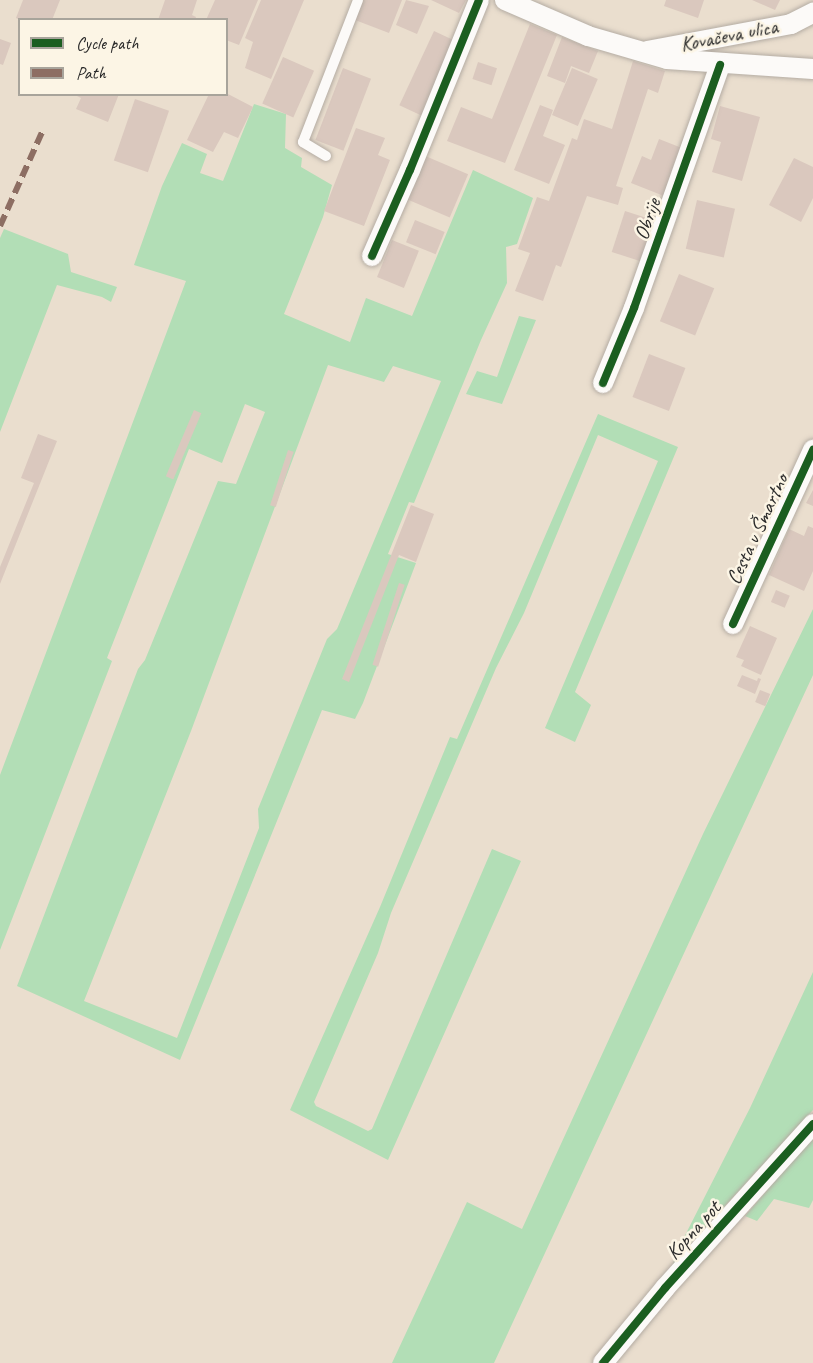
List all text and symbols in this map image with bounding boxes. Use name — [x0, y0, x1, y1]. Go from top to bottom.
street label: Kovačeva ulica — [678, 13, 780, 57]
legend — [18, 18, 228, 96]
text: Cycle path — [76, 32, 138, 54]
text: Path — [76, 62, 106, 84]
street label: Obrije — [628, 195, 666, 243]
street label: Cesta v Šmartno — [720, 470, 794, 588]
street label: Kopna pot — [660, 1196, 726, 1264]

